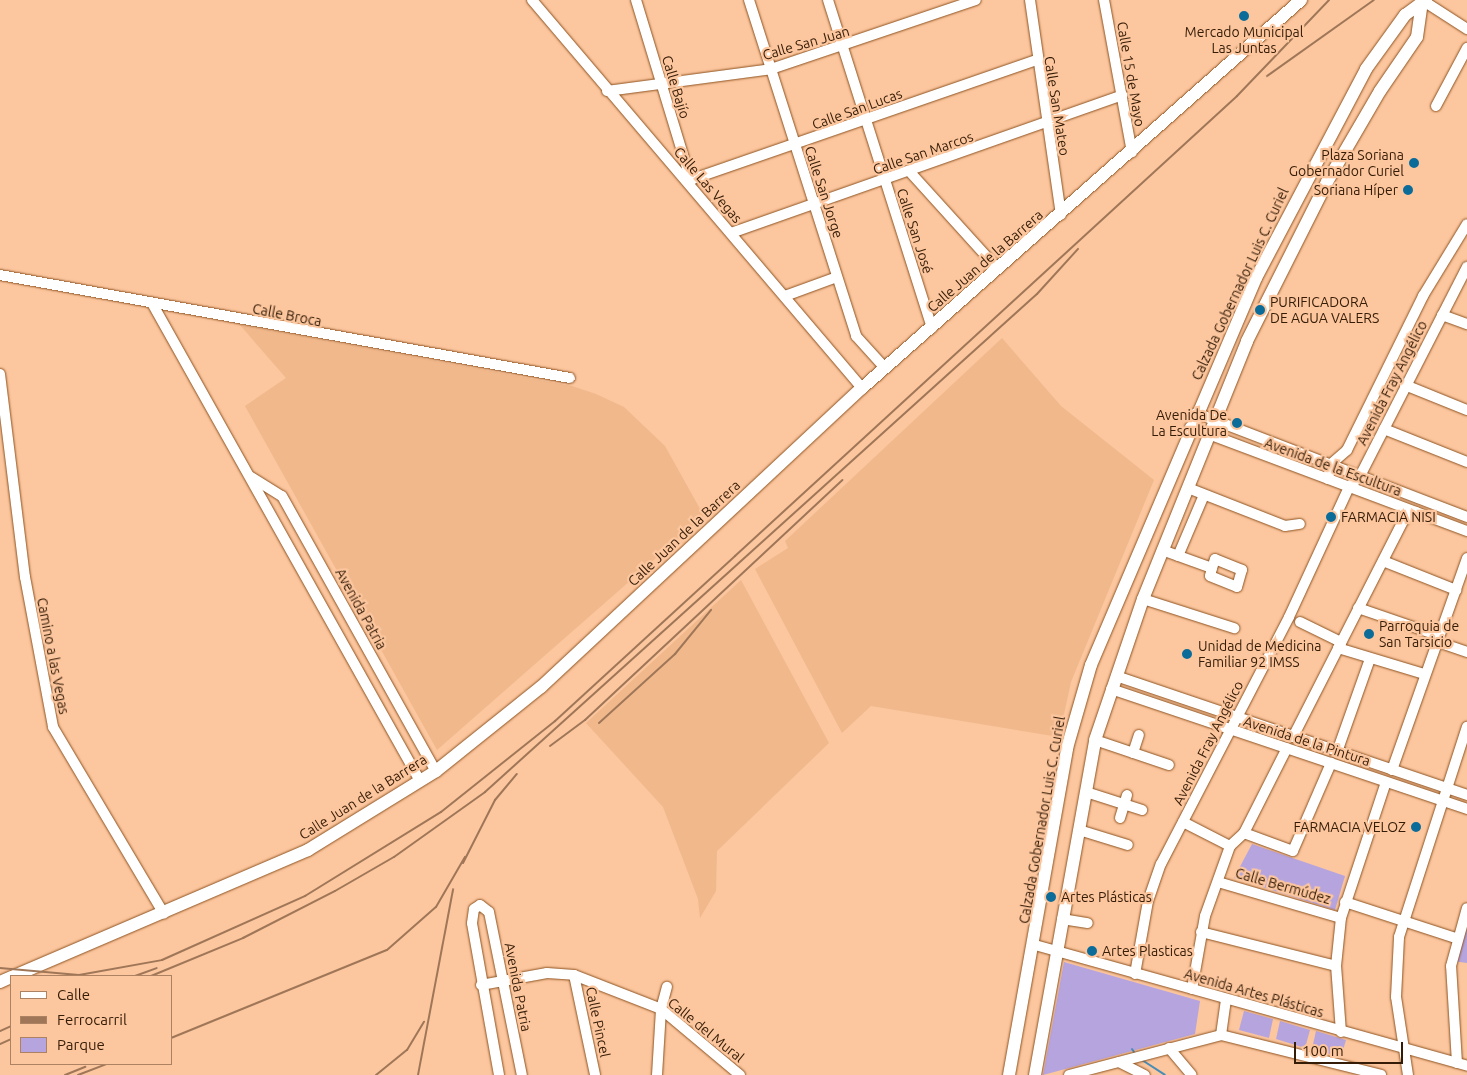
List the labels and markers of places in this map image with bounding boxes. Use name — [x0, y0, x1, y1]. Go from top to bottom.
marker: Mercado Municipal Las Juntas — [1238, 10, 1250, 22]
place label: Mercado Municipal Las Juntas — [1185, 24, 1303, 56]
place label: Plaza Soriana Gobernador Curiel — [1289, 147, 1404, 180]
marker: Plaza Soriana Gobernador Curiel — [1408, 157, 1420, 169]
place label: Soriana Híper — [1314, 182, 1398, 198]
marker: Soriana Híper — [1402, 184, 1414, 196]
place label: PURIFICADORA DE AGUA VALERS — [1270, 294, 1379, 326]
marker: PURIFICADORA DE AGUA VALERS — [1254, 304, 1266, 316]
place label: Avenida De La Escultura — [1151, 407, 1227, 440]
marker: Avenida De La Escultura — [1231, 417, 1243, 429]
place label: FARMACIA NISI — [1341, 509, 1436, 525]
marker: FARMACIA NISI — [1325, 511, 1337, 523]
place label: Parroquia de San Tarsicio — [1379, 618, 1459, 650]
marker: Parroquia de San Tarsicio — [1363, 628, 1375, 640]
place label: Unidad de Medicina Familiar 92 IMSS — [1198, 638, 1321, 670]
marker: Unidad de Medicina Familiar 92 IMSS — [1180, 647, 1194, 661]
place label: FARMACIA VELOZ — [1294, 819, 1406, 835]
marker: FARMACIA VELOZ — [1410, 821, 1422, 833]
place label: Artes Plásticas — [1061, 889, 1152, 905]
marker: Artes Plásticas — [1045, 891, 1057, 903]
place label: Artes Plasticas — [1102, 943, 1193, 959]
marker: Artes Plasticas — [1086, 945, 1098, 957]

